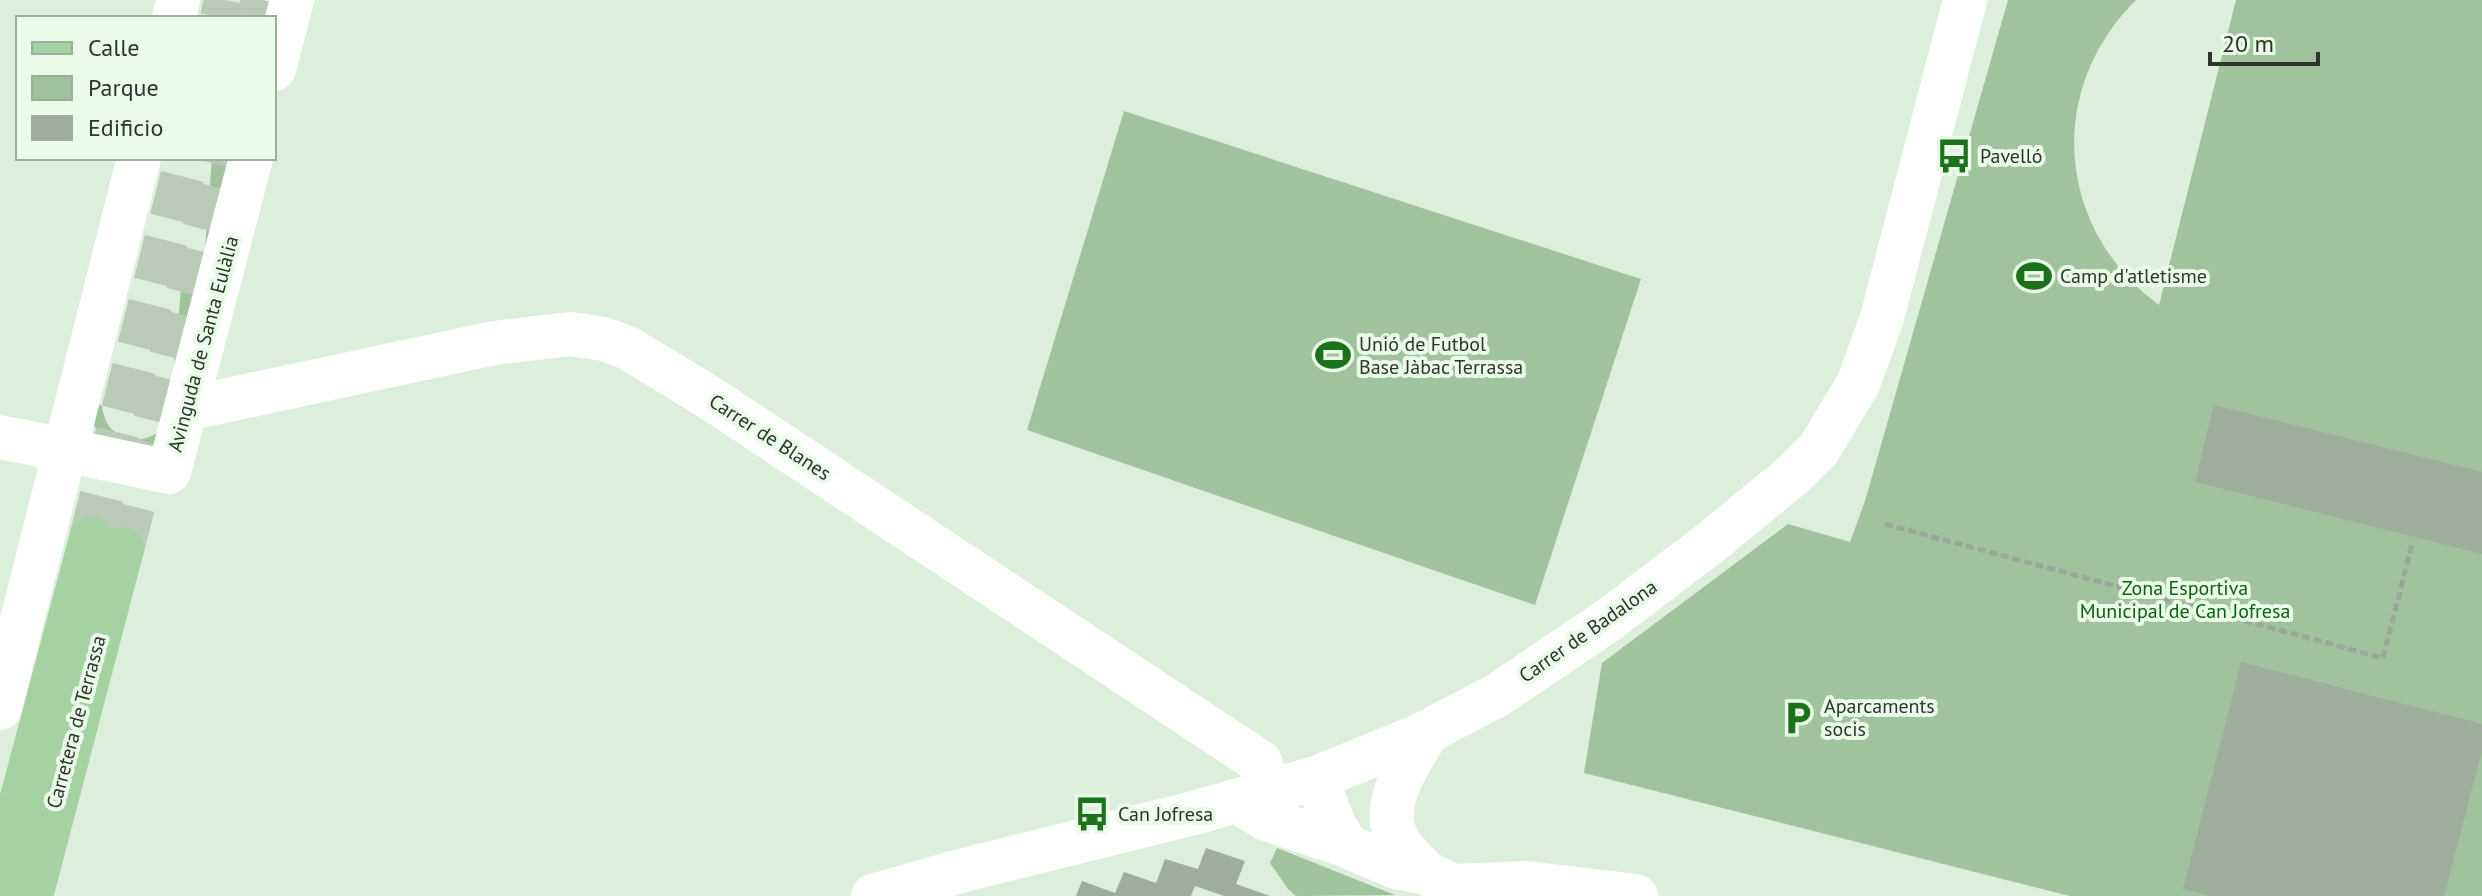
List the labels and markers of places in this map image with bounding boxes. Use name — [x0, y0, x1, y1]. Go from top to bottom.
bus stop icon: Pavelló — [1935, 137, 1973, 175]
place label: Pavelló — [1980, 143, 2042, 169]
sports icon: Camp d'atletisme — [2015, 257, 2053, 295]
place label: Camp d'atletisme — [2060, 263, 2207, 289]
place label: Unió de Futbol Base Jàbac Terrassa — [1359, 331, 1523, 380]
sports icon: Unió de Futbol Base Jàbac Terrassa — [1314, 336, 1352, 374]
place label: Aparcaments socis — [1824, 693, 1935, 742]
parking icon: Aparcaments socis — [1779, 699, 1817, 737]
bus stop icon: Can Jofresa — [1073, 795, 1111, 833]
place label: Can Jofresa — [1118, 801, 1213, 827]

